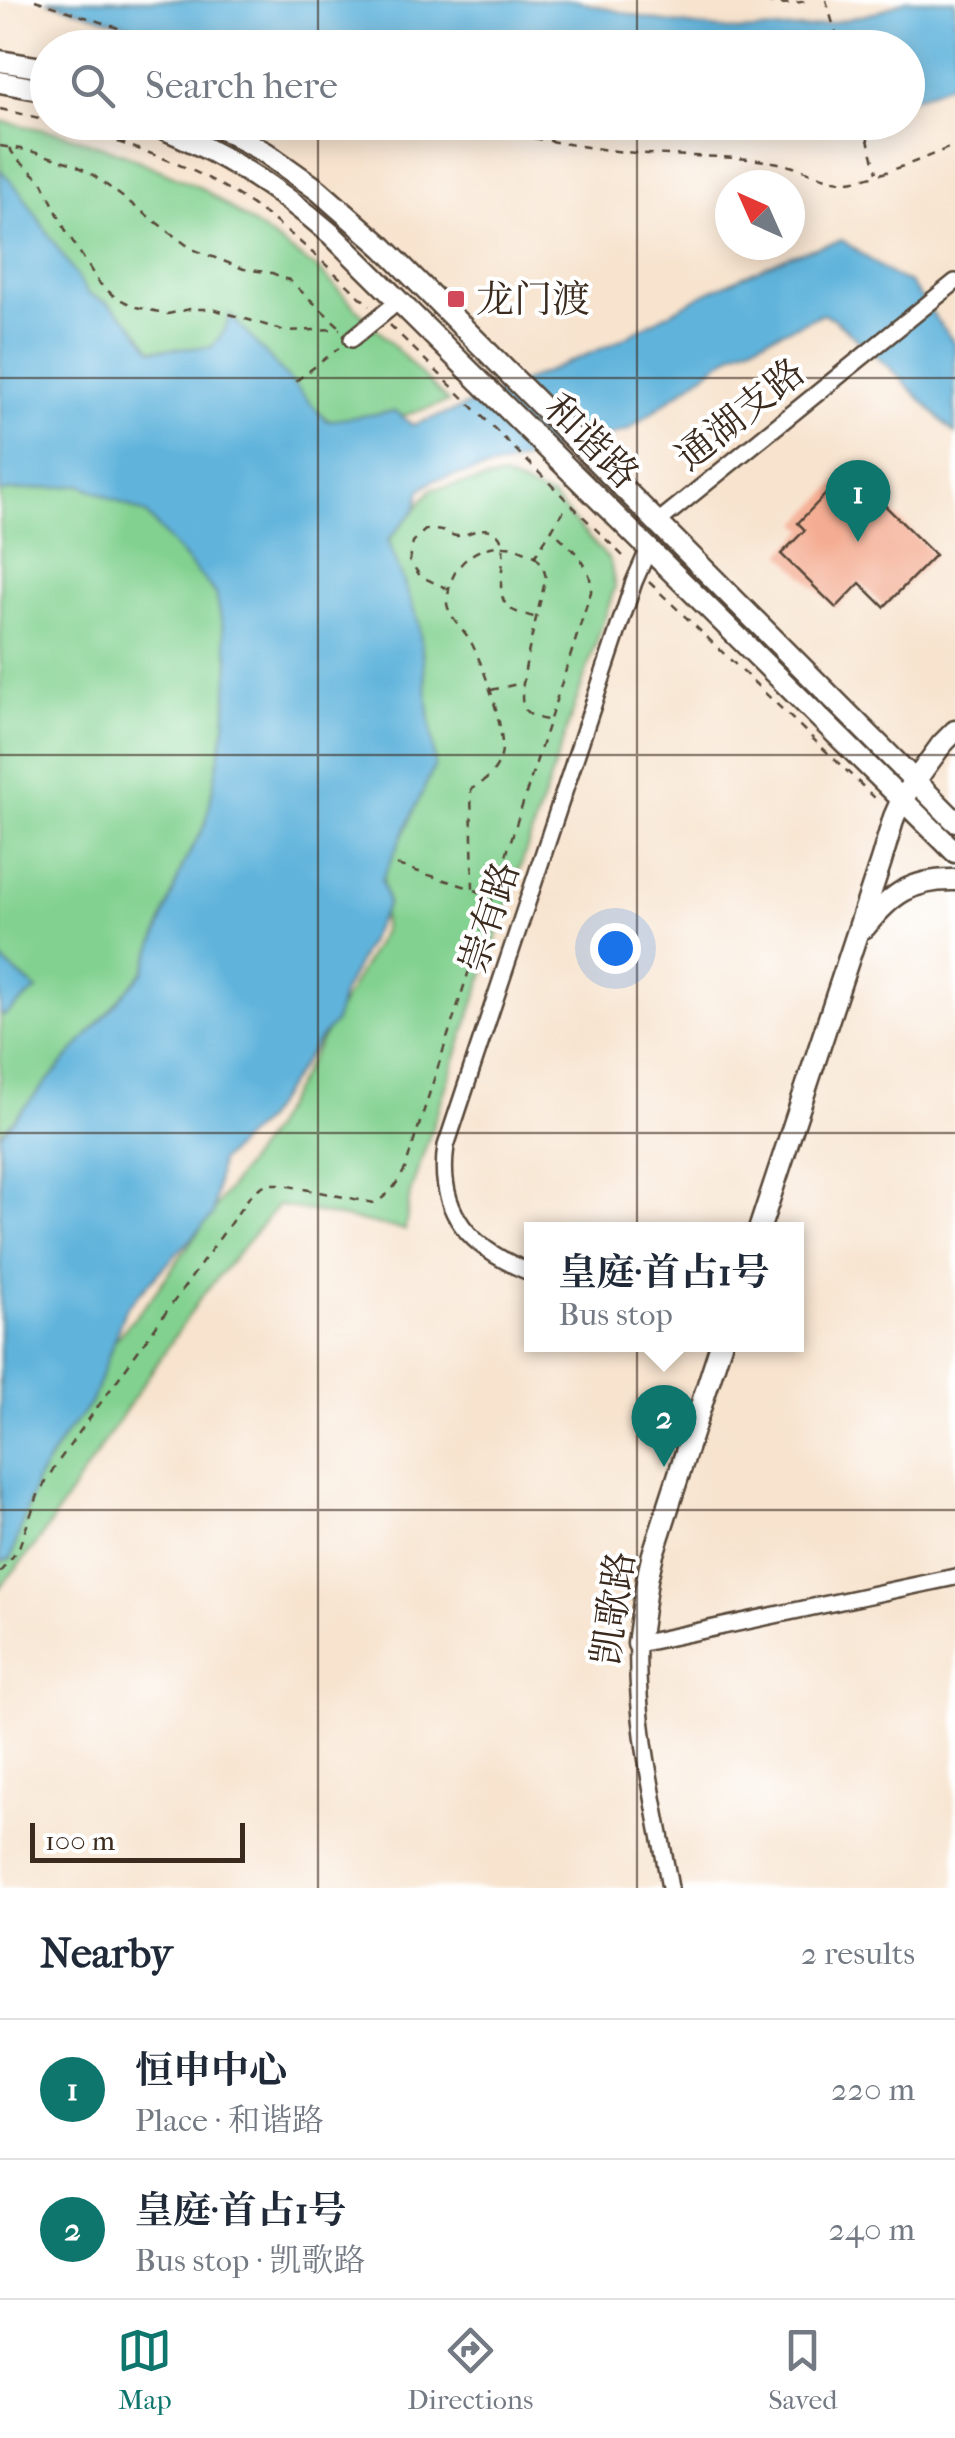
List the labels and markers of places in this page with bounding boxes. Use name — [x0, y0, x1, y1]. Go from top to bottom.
place label: 龙门渡 — [476, 277, 590, 322]
marker: 龙门渡 — [445, 288, 467, 310]
pin: 1 — [826, 460, 890, 542]
pin: 2 — [632, 1384, 696, 1467]

